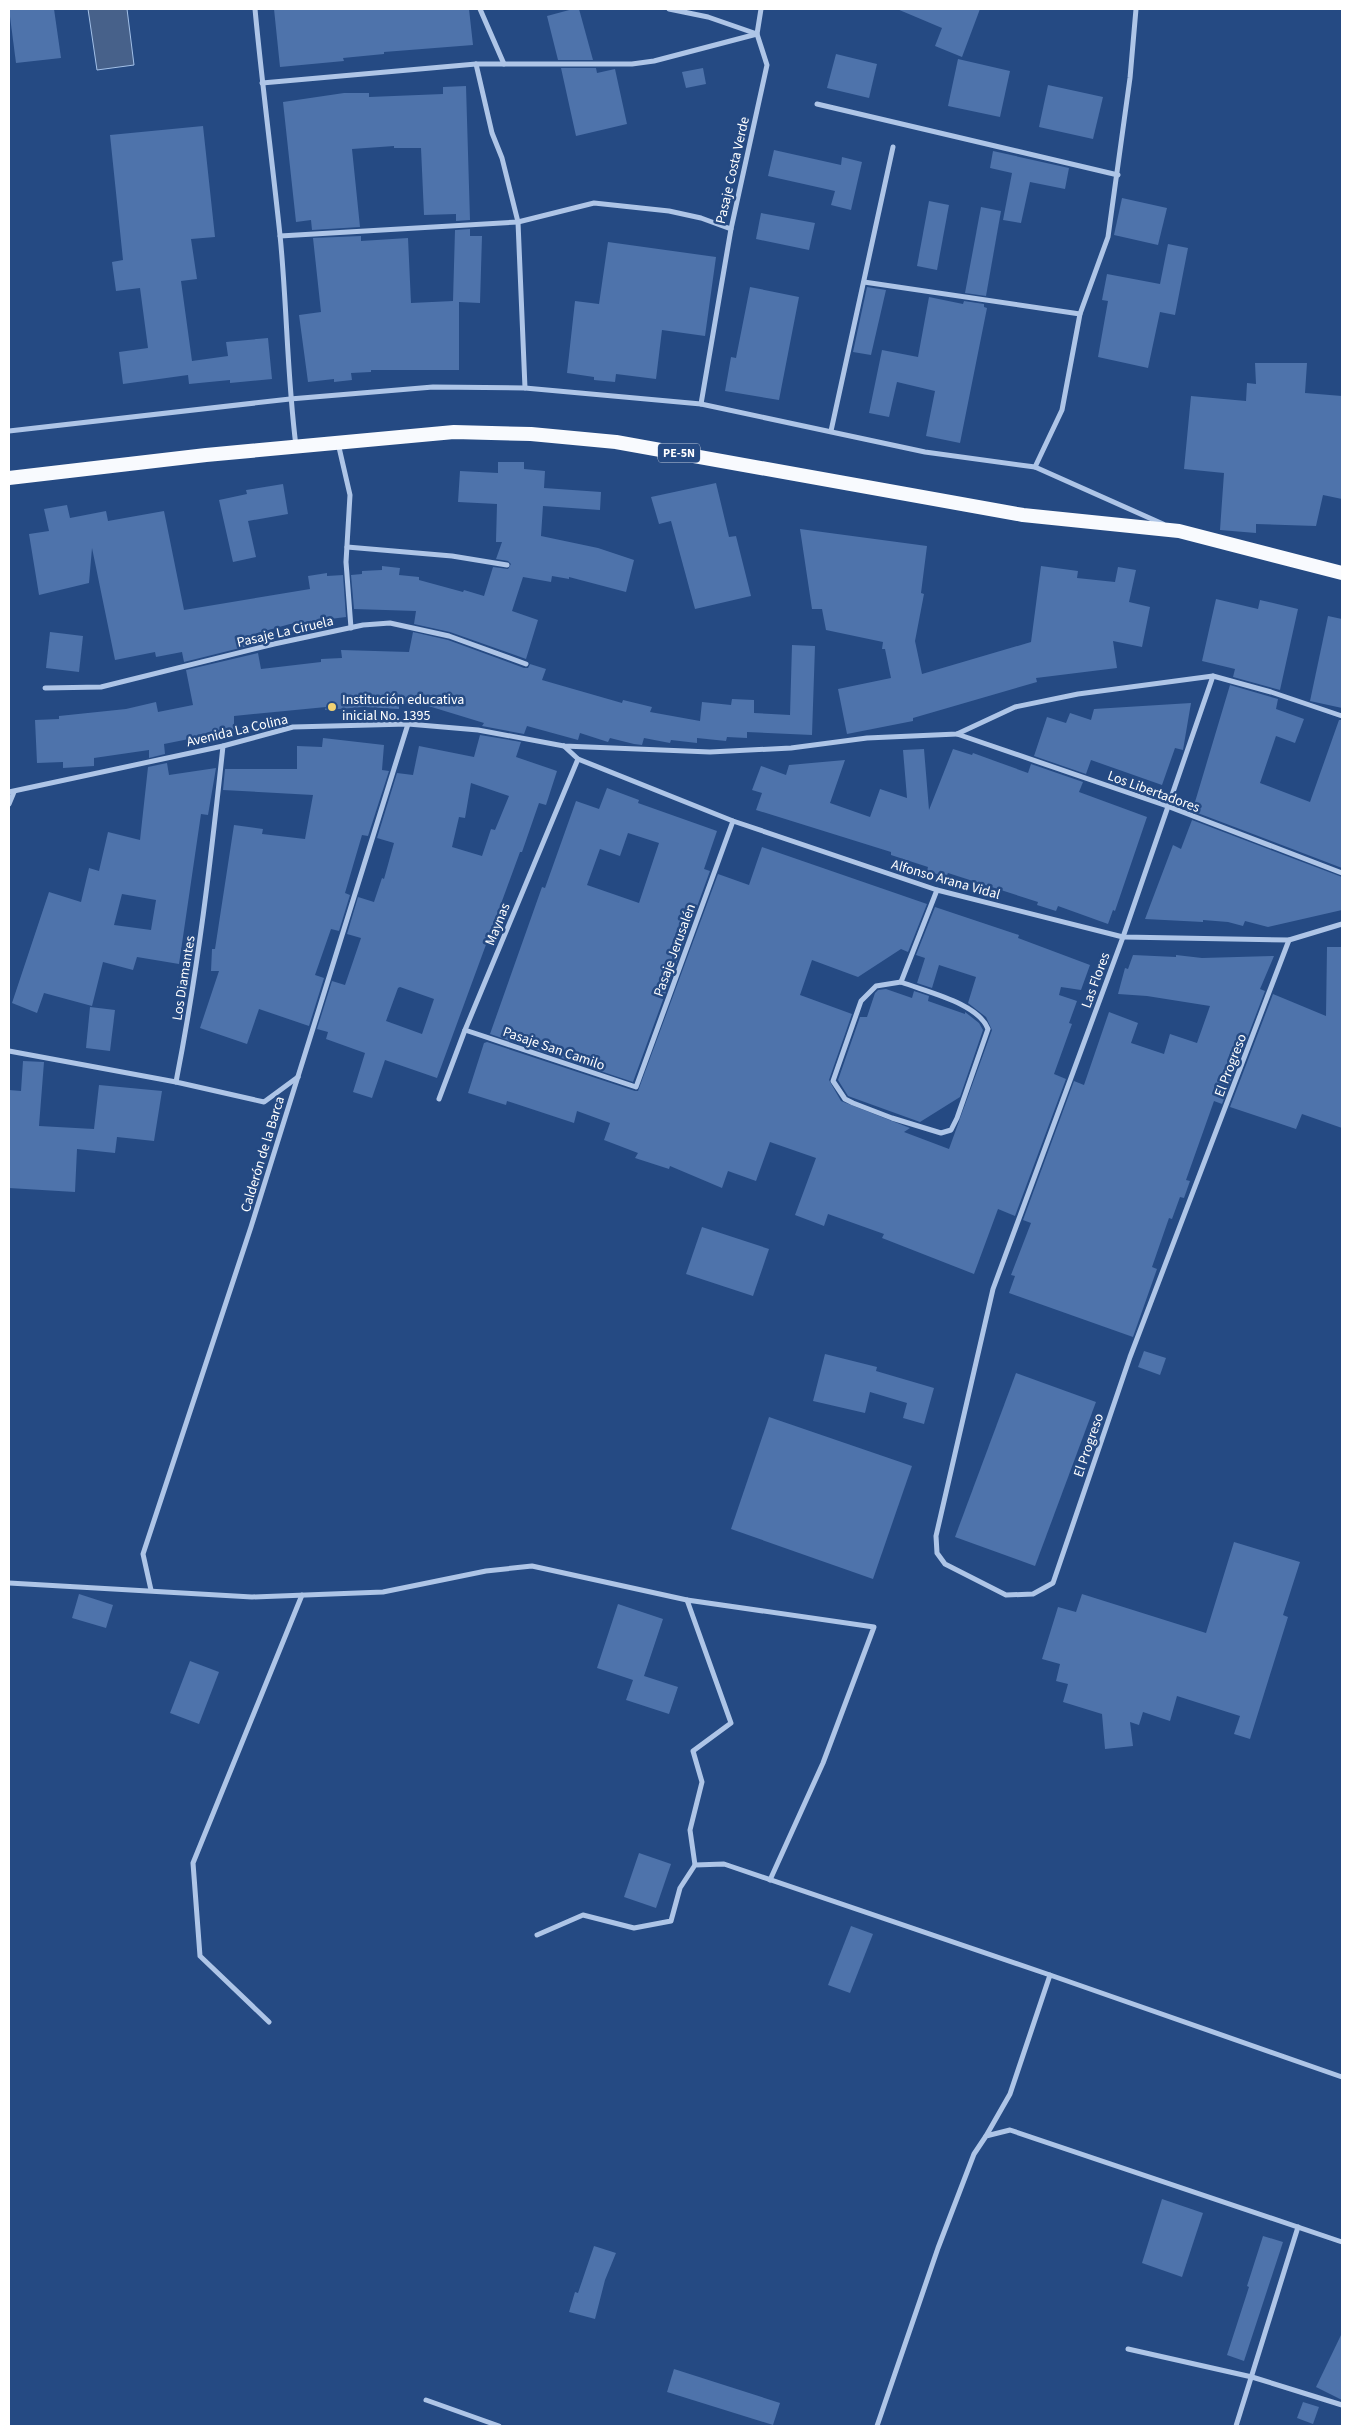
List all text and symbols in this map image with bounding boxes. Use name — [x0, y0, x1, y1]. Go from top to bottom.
street label: Pasaje Costa Verde — [711, 115, 755, 226]
road number: PE-5N — [658, 443, 700, 462]
street label: Pasaje La Ciruela — [235, 611, 336, 653]
place label: Institución educativa inicial No. 1395 — [342, 690, 464, 726]
marker: Institución educativa inicial No. 1395 — [326, 701, 338, 713]
street label: Avenida La Colina — [184, 710, 290, 752]
street label: Los Libertadores — [1105, 766, 1203, 818]
street label: Alfonso Arana Vidal — [889, 855, 1003, 905]
street label: Maynas — [480, 900, 516, 949]
street label: Pasaje Jerusalén — [649, 901, 701, 1000]
street label: Los Diamantes — [167, 934, 201, 1022]
street label: Las Flores — [1077, 949, 1115, 1011]
street label: Pasaje San Camilo — [500, 1022, 607, 1076]
street label: El Progreso — [1210, 1031, 1252, 1100]
street label: Calderón de la Barca — [236, 1094, 290, 1215]
street label: El Progreso — [1069, 1411, 1109, 1480]

